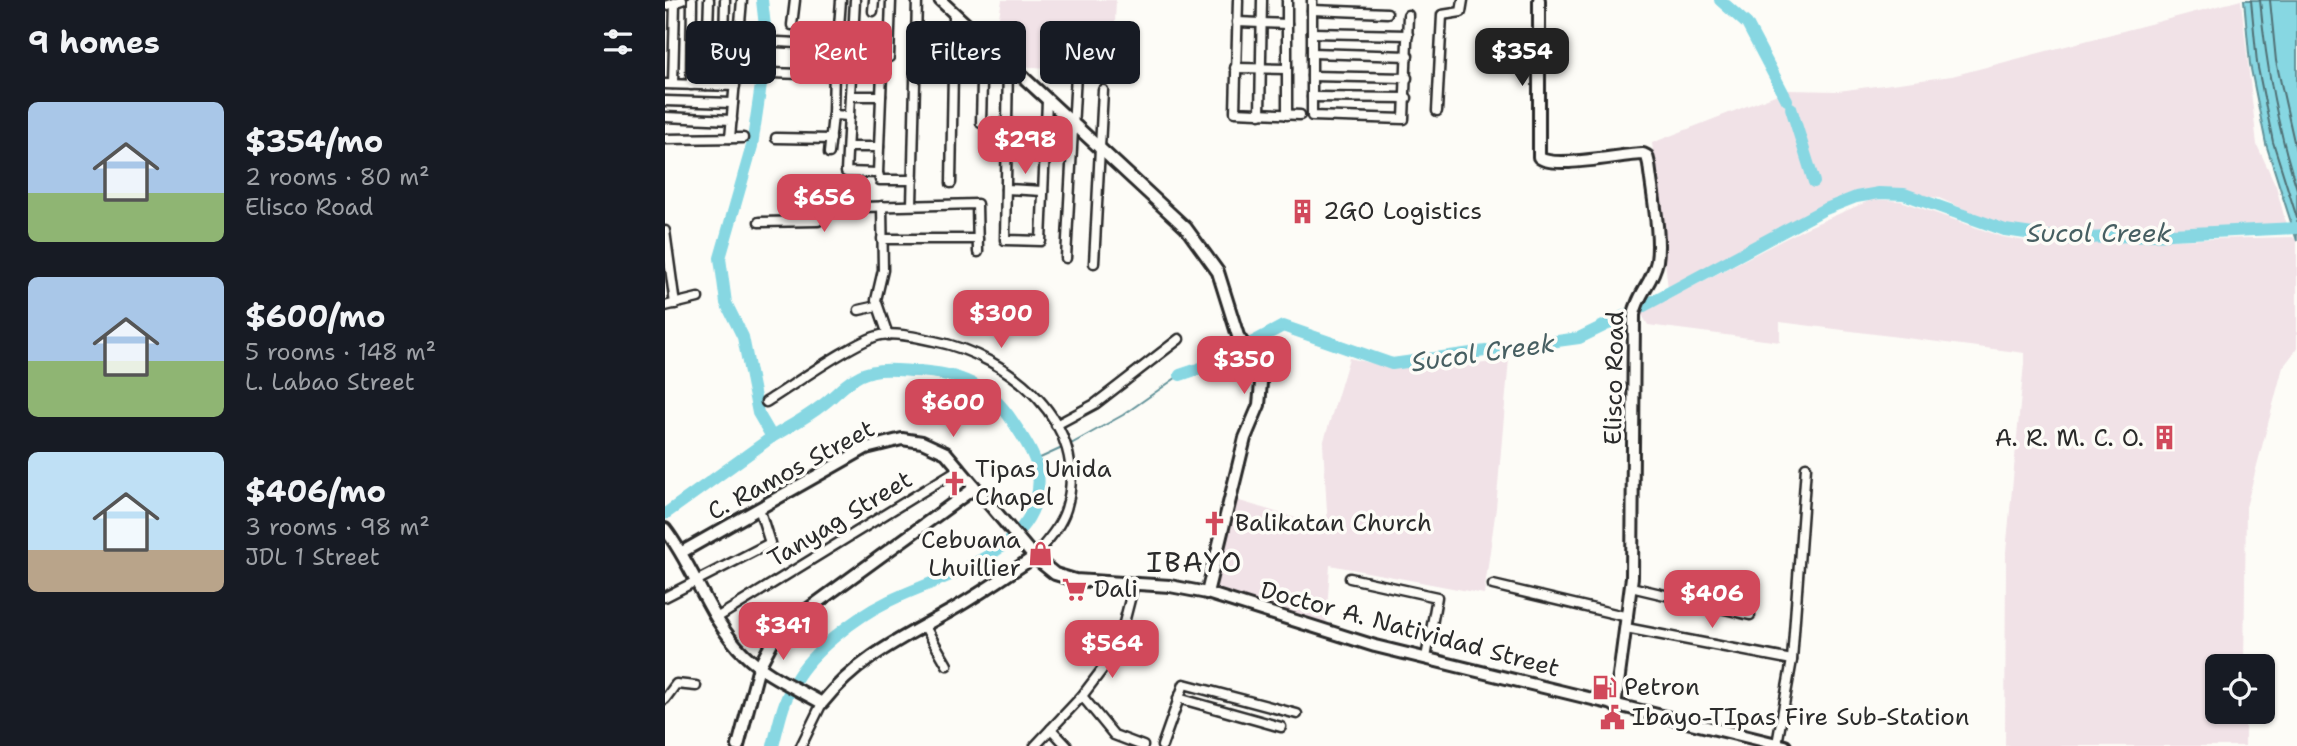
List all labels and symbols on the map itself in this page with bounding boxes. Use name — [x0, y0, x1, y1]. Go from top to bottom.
pin: $354 — [1481, 28, 1563, 88]
pin: $298 — [984, 116, 1066, 176]
pin: $656 — [783, 174, 865, 234]
place label: 2GO Logistics — [1323, 195, 1482, 227]
building icon: 2GO Logistics — [1289, 197, 1317, 225]
water label: Sucol Creek — [2026, 215, 2172, 250]
pin: $300 — [960, 290, 1042, 350]
street label: Elisco Road — [1597, 311, 1631, 445]
water label: Sucol Creek — [1409, 325, 1557, 379]
pin: $350 — [1203, 336, 1285, 396]
pin: $600 — [912, 380, 994, 439]
street label: C. Ramos Street — [702, 412, 880, 528]
place label: A. R. M. C. O. — [1995, 422, 2144, 454]
building icon: A. R. M. C. O. — [2150, 424, 2178, 452]
place label: Tipas Unida Chapel — [975, 453, 1112, 513]
street label: Tanyag Street — [762, 463, 918, 575]
church icon: Tipas Unida Chapel — [941, 469, 969, 497]
place label: Balikatan Church — [1235, 507, 1432, 539]
church icon: Balikatan Church — [1201, 509, 1229, 537]
place label: Cebuana Lhuillier — [921, 524, 1021, 584]
shop icon: Cebuana Lhuillier — [1027, 540, 1055, 568]
district label: IBAYO — [1147, 543, 1243, 581]
pin: $406 — [1671, 570, 1753, 630]
place label: Dali — [1094, 573, 1138, 605]
street label: Doctor A. Natividad Street — [1257, 574, 1563, 684]
supermarket icon: Dali — [1060, 575, 1088, 603]
pin: $341 — [742, 602, 824, 662]
pin: $564 — [1071, 620, 1153, 680]
place label: Petron — [1624, 671, 1700, 703]
fuel station icon: Petron — [1590, 673, 1618, 701]
place label: Ibayo-TIpas Fire Sub-Station — [1632, 701, 1970, 733]
public building icon: Ibayo-TIpas Fire Sub-Station — [1598, 703, 1626, 731]

